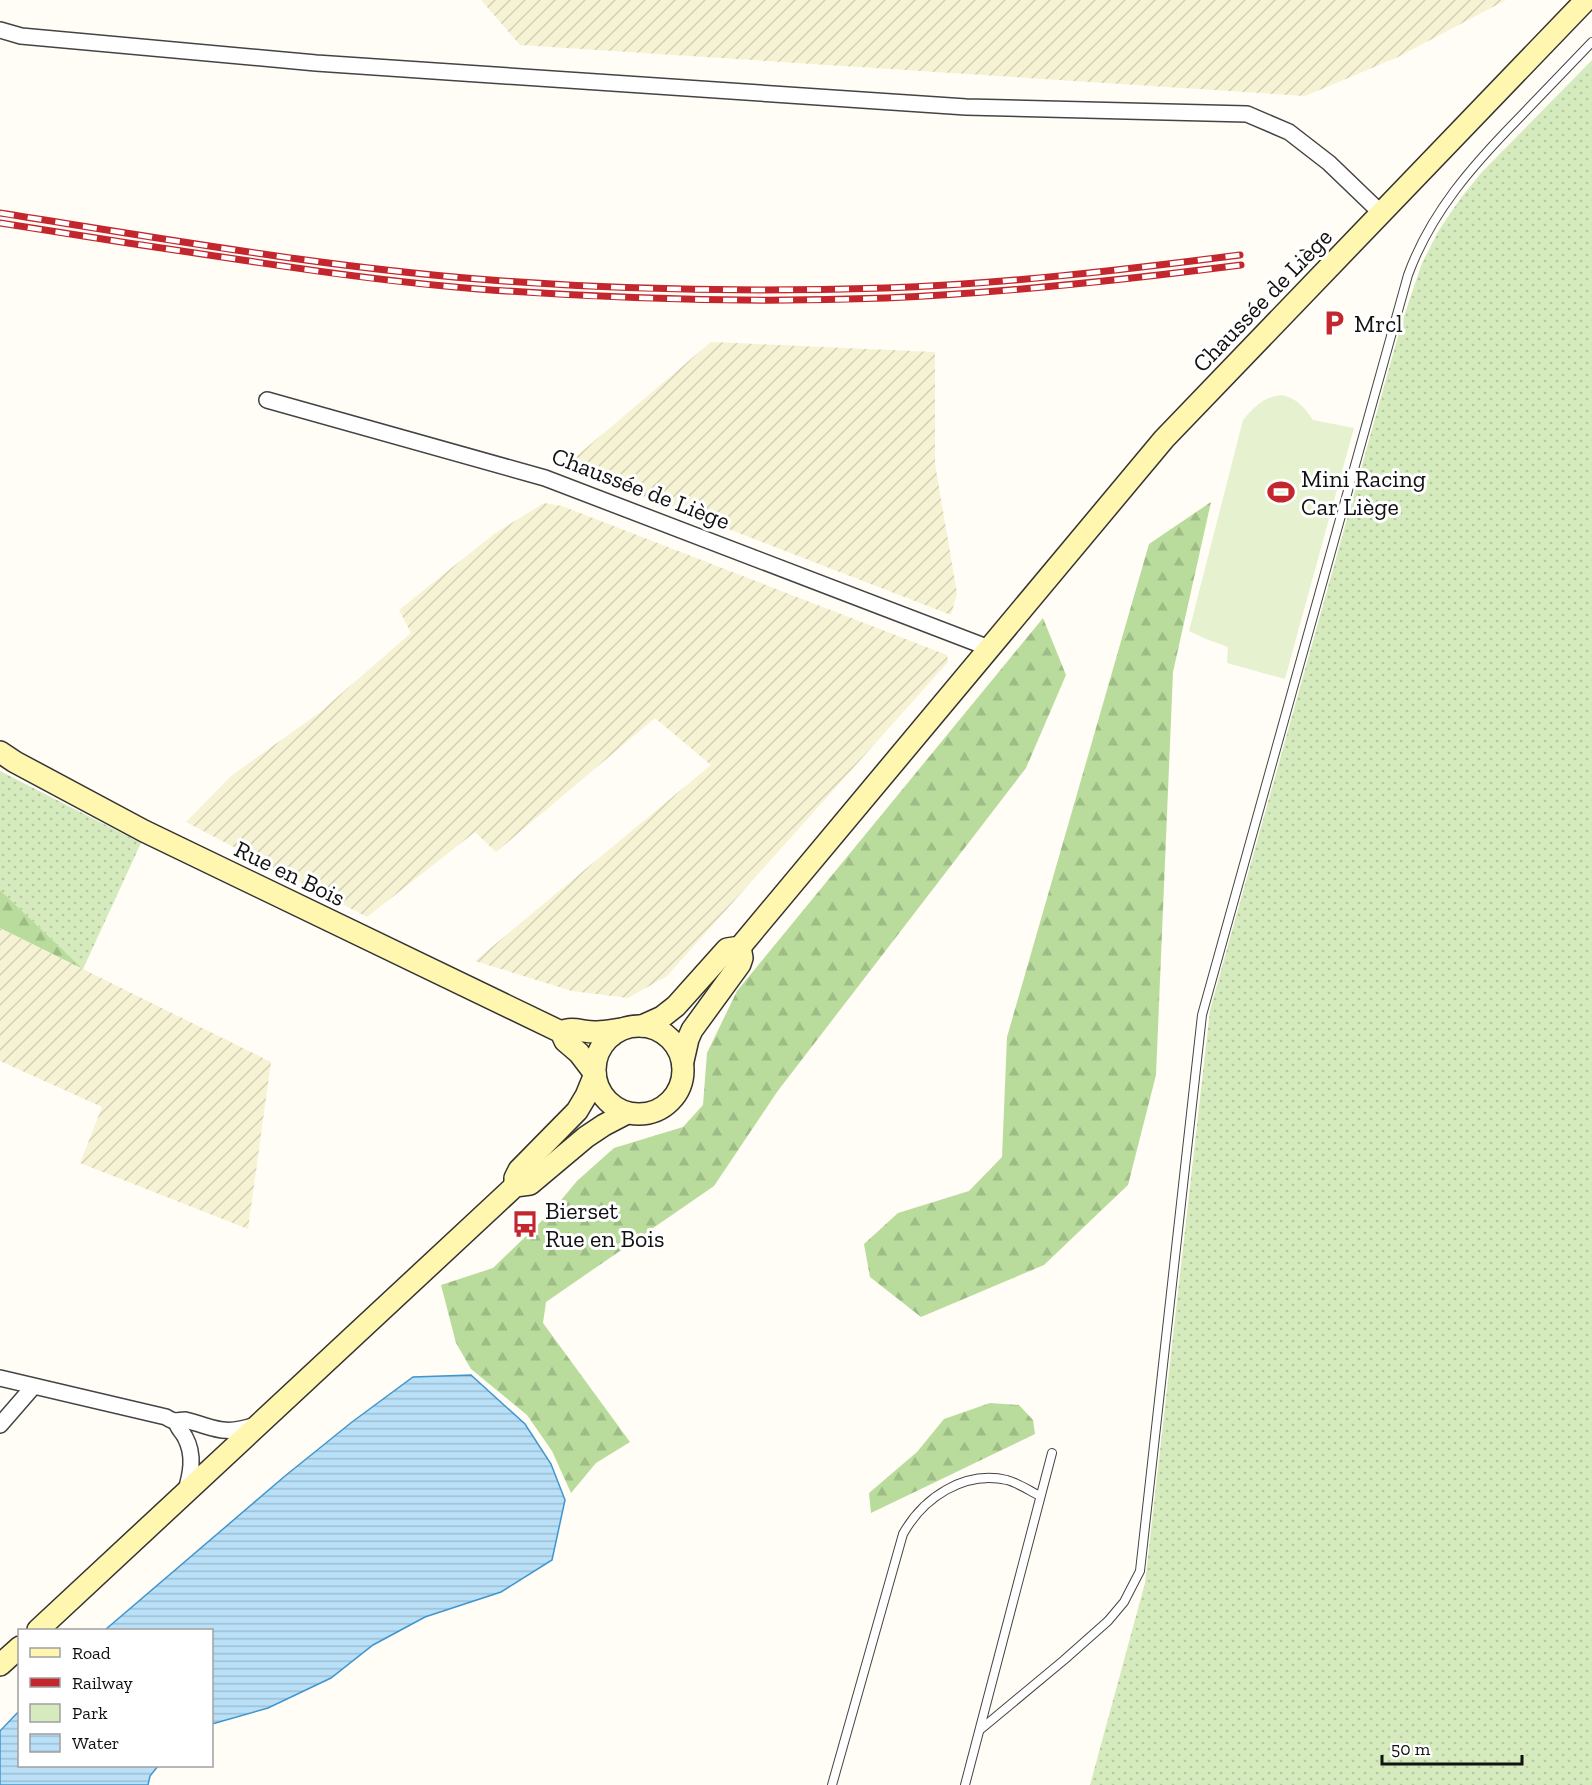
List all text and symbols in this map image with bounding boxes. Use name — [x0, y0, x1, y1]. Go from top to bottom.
street label: Chaussée de Liège — [1186, 222, 1338, 378]
parking icon: Mrcl — [1319, 308, 1349, 338]
place label: Mrcl — [1354, 309, 1403, 338]
street label: Chaussée de Liège — [548, 441, 734, 535]
place label: Mini Racing Car Liège — [1301, 464, 1426, 521]
sports icon: Mini Racing Car Liège — [1266, 477, 1296, 507]
street label: Rue en Bois — [230, 834, 350, 912]
place label: Bierset Rue en Bois — [545, 1196, 665, 1253]
bus stop icon: Bierset Rue en Bois — [510, 1209, 540, 1239]
legend — [18, 1629, 213, 1767]
text: Road — [72, 1642, 111, 1664]
text: Railway — [72, 1672, 134, 1694]
text: Park — [72, 1702, 108, 1724]
scale bar — [1382, 1728, 1522, 1766]
text: Water — [72, 1732, 119, 1754]
text: 50 m — [1391, 1738, 1431, 1760]

